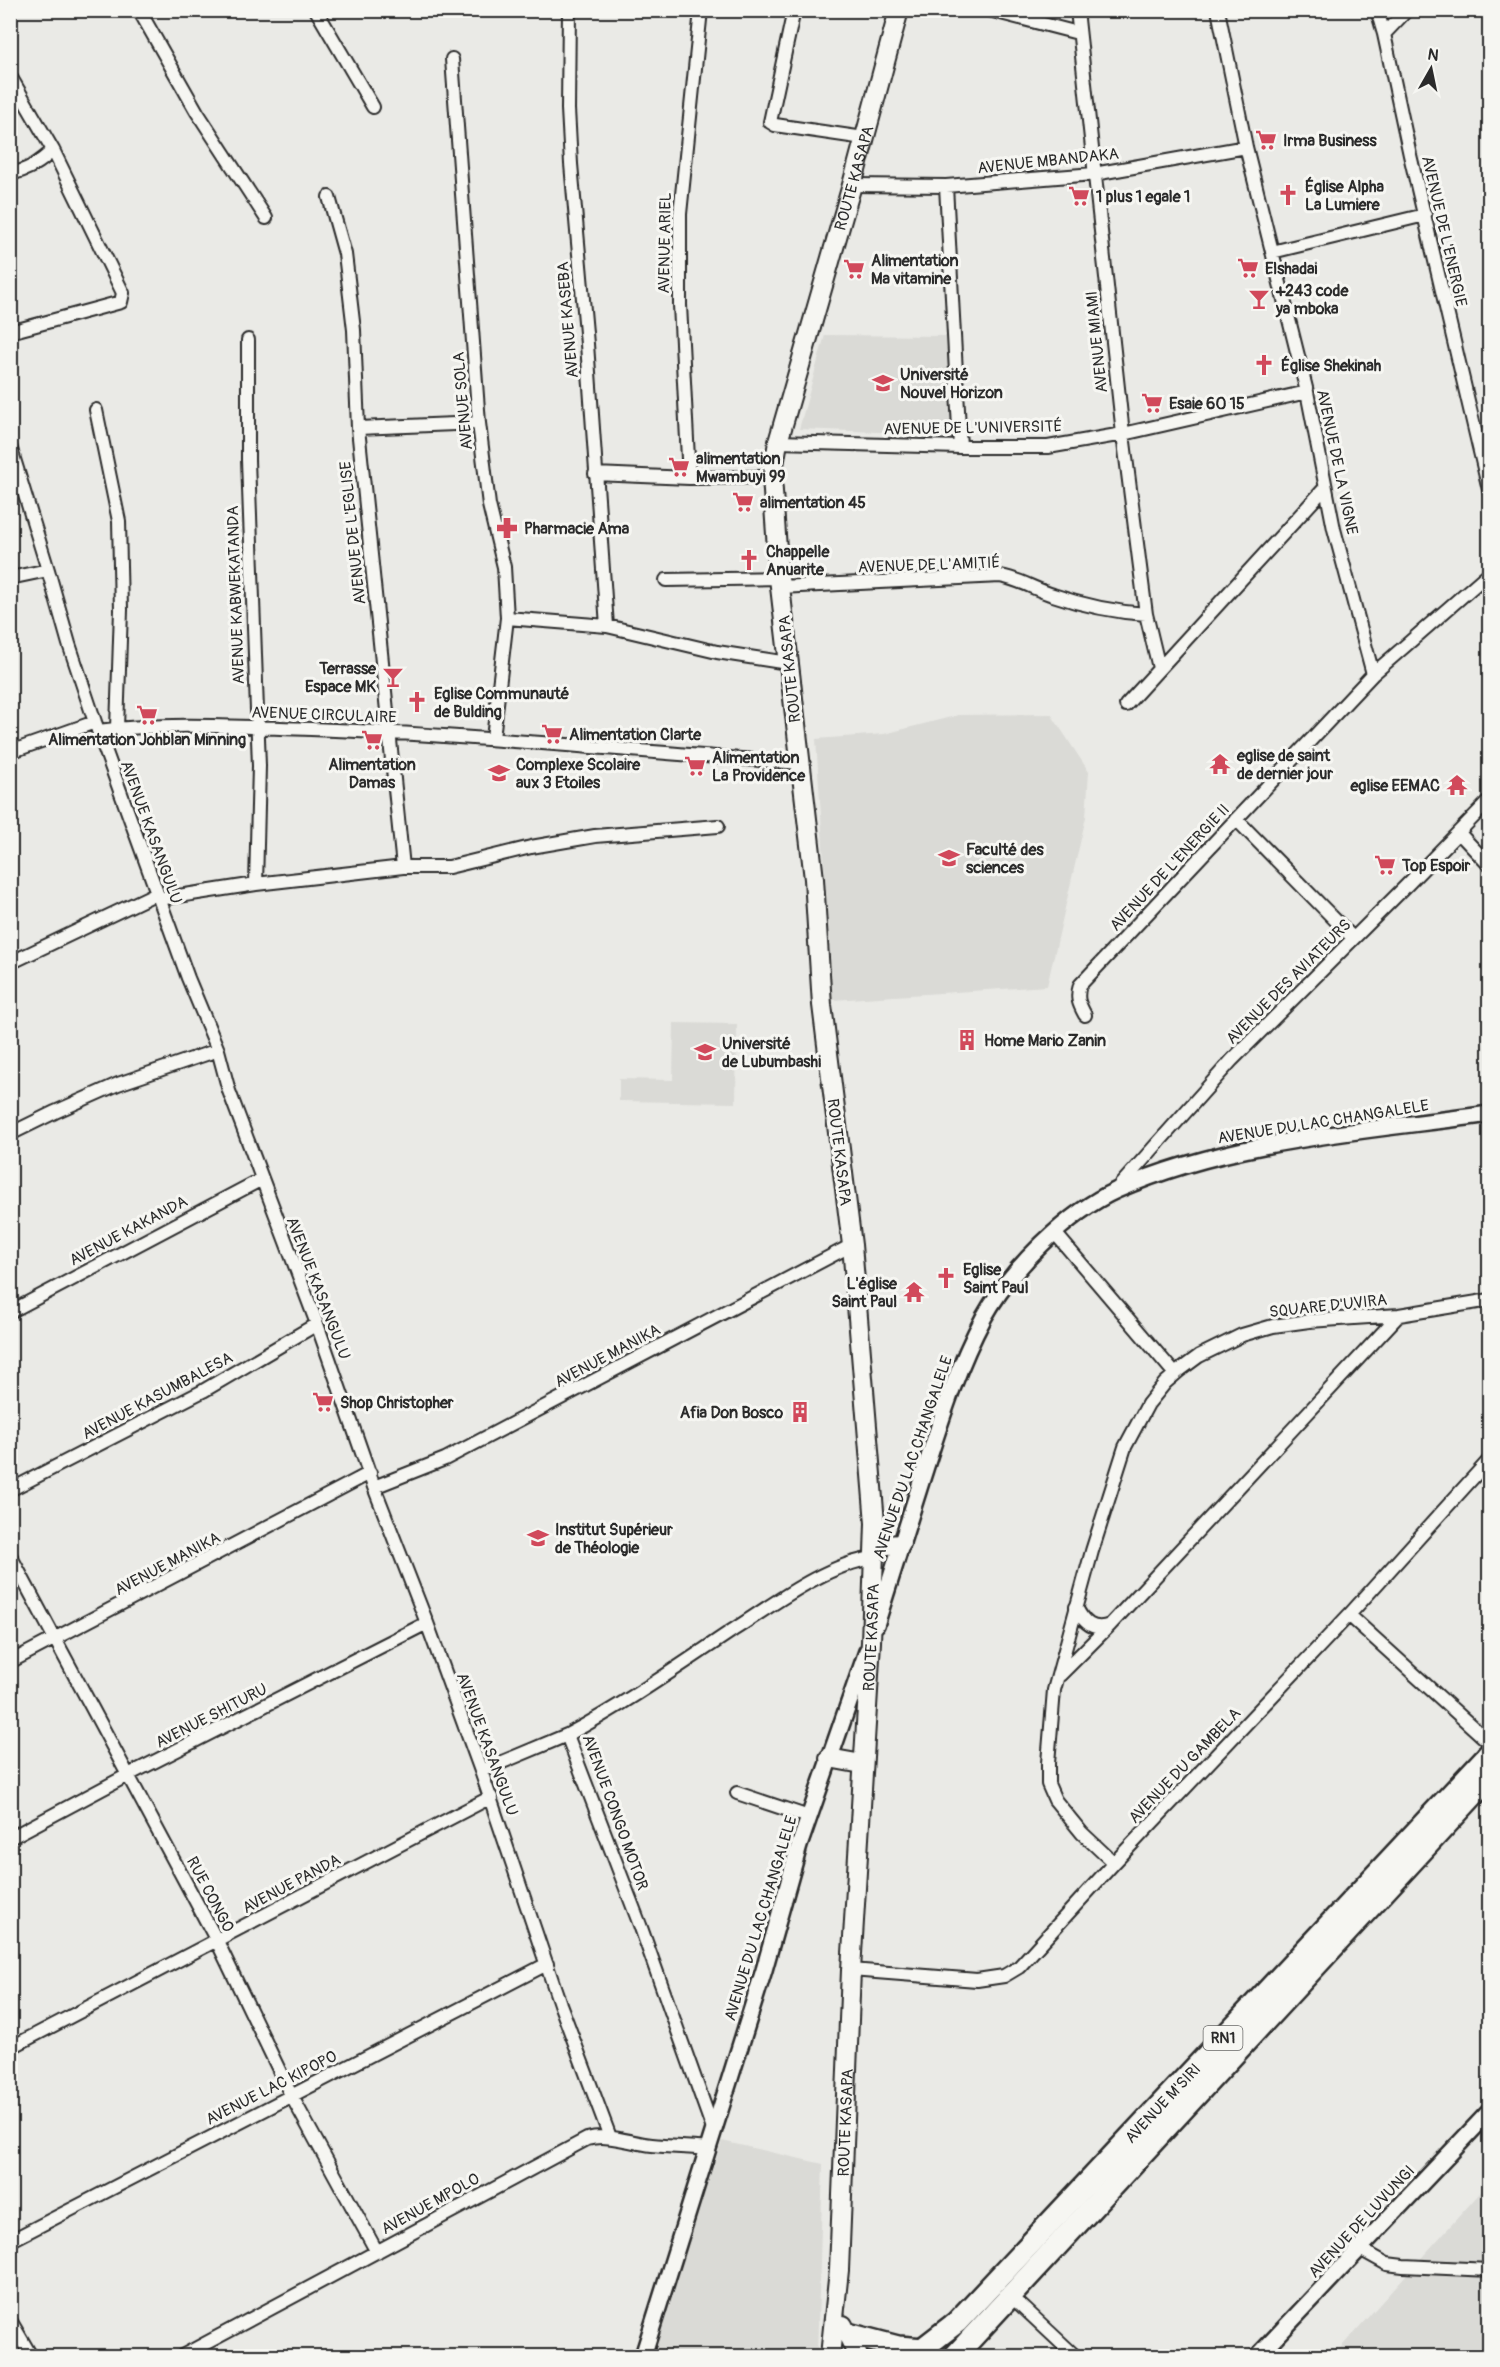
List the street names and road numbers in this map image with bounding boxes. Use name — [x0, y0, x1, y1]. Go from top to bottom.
street label: ROUTE KASAPA — [830, 123, 879, 233]
street label: AVENUE MBANDAKA — [976, 144, 1120, 178]
street label: AVENUE DE L'ENERGIE — [1417, 154, 1471, 309]
street label: AVENUE ARIEL — [654, 192, 676, 294]
street label: AVENUE KASEBA — [553, 261, 583, 379]
street label: AVENUE MIAMI — [1082, 290, 1112, 394]
street label: AVENUE SOLA — [449, 351, 477, 451]
street label: AVENUE DE LA VIGNE — [1312, 388, 1362, 537]
street label: AVENUE DE L'UNIVERSITÉ — [884, 416, 1062, 440]
street label: AVENUE DE L'EGLISE — [336, 460, 370, 605]
street label: AVENUE KABWEKATANDA — [223, 505, 249, 685]
street label: AVENUE DE L'AMITIÉ — [857, 553, 1001, 577]
street label: ROUTE KASAPA — [774, 614, 806, 724]
street label: AVENUE CIRCULAIRE — [251, 702, 397, 728]
street label: AVENUE KASANGULU — [116, 758, 186, 907]
street label: AVENUE DE L'ENERGIE II — [1106, 800, 1234, 935]
street label: AVENUE DES AVIATEURS — [1222, 915, 1355, 1048]
street label: AVENUE DU LAC CHANGALELE — [1216, 1095, 1430, 1149]
street label: ROUTE KASAPA — [823, 1097, 856, 1207]
street label: AVENUE KAKANDA — [66, 1191, 191, 1270]
street label: AVENUE KASANGULU — [282, 1214, 354, 1362]
street label: SQUARE D'UVIRA — [1268, 1290, 1388, 1322]
street label: AVENUE MANIKA — [551, 1320, 664, 1392]
street label: AVENUE KASUMBALESA — [79, 1348, 236, 1444]
street label: AVENUE DU LAC CHANGALELE — [869, 1353, 957, 1562]
street label: AVENUE MANIKA — [111, 1528, 224, 1600]
street label: ROUTE KASAPA — [859, 1583, 884, 1692]
street label: AVENUE KASANGULU — [452, 1670, 522, 1819]
street label: AVENUE SHITURU — [152, 1679, 271, 1753]
street label: AVENUE DU GAMBELA — [1124, 1704, 1245, 1828]
street label: AVENUE CONGO MOTOR — [578, 1732, 653, 1893]
street label: AVENUE DU LAC CHANGALELE — [720, 1813, 802, 2023]
street label: AVENUE PANDA — [239, 1850, 344, 1918]
street label: RUE CONGO — [182, 1853, 238, 1936]
road number: RN1 — [1204, 2026, 1242, 2050]
street label: AVENUE LAC KIPOPO — [202, 2046, 340, 2130]
street label: AVENUE M'SIRI — [1121, 2059, 1205, 2148]
street label: ROUTE KASAPA — [834, 2068, 858, 2177]
street label: AVENUE DE LUVUNGI — [1304, 2161, 1419, 2282]
street label: AVENUE MPOLO — [378, 2169, 483, 2239]

